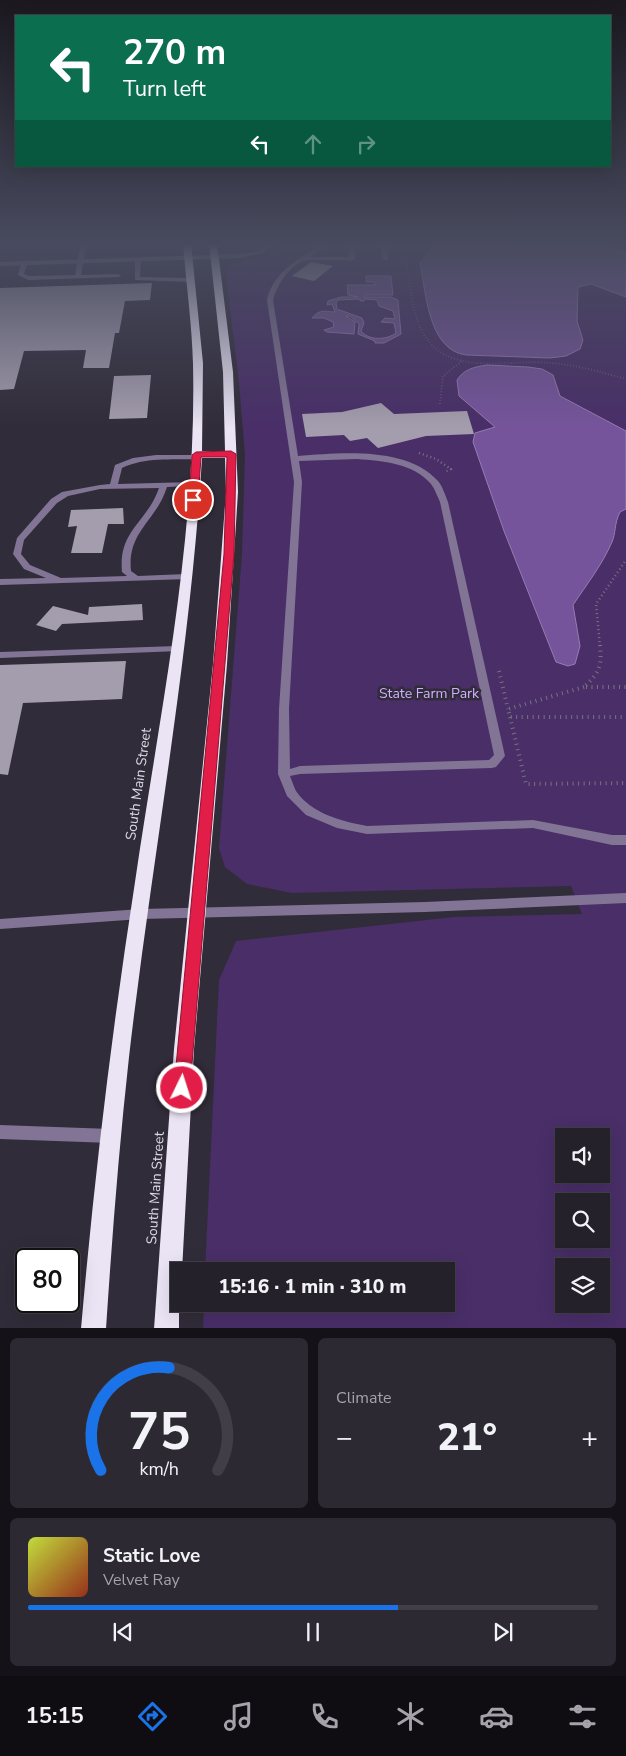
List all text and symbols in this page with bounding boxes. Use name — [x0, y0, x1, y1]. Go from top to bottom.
text: 270 m — [123, 29, 226, 76]
icon: left — [40, 35, 105, 100]
text: Turn left — [123, 74, 206, 104]
icon: left — [246, 130, 274, 158]
icon: ahead — [299, 130, 327, 158]
icon: right — [352, 130, 380, 158]
pin — [172, 479, 214, 521]
icon: arrive — [179, 486, 207, 514]
park label: State Farm Park — [379, 684, 480, 703]
street label: South Main Street — [121, 727, 156, 841]
position arrow — [155, 1061, 207, 1113]
map controls — [555, 1128, 610, 1313]
button: sound — [555, 1128, 610, 1183]
street label: South Main Street — [142, 1131, 169, 1245]
button: search — [555, 1193, 610, 1248]
speed limit sign: 80 — [15, 1248, 80, 1313]
button: layers — [555, 1258, 610, 1313]
text: 15:16 · 1 min · 310 m — [219, 1274, 406, 1300]
text: Climate — [336, 1387, 391, 1409]
text: 75 — [128, 1396, 190, 1467]
text: 21° — [437, 1412, 497, 1463]
text: − — [336, 1419, 353, 1457]
text: + — [581, 1419, 598, 1457]
text: km/h — [139, 1457, 179, 1481]
text: Static Love — [103, 1543, 200, 1569]
text: Velvet Ray — [103, 1569, 180, 1591]
icon: previous — [109, 1618, 137, 1646]
icon: pause — [299, 1618, 327, 1646]
icon: next — [489, 1618, 517, 1646]
icon: directions — [135, 1699, 170, 1734]
icon: music — [221, 1699, 256, 1734]
icon: phone — [307, 1699, 342, 1734]
icon: climate — [393, 1699, 428, 1734]
icon: car — [479, 1699, 514, 1734]
icon: filters — [565, 1699, 600, 1734]
text: 15:15 — [26, 1701, 84, 1731]

